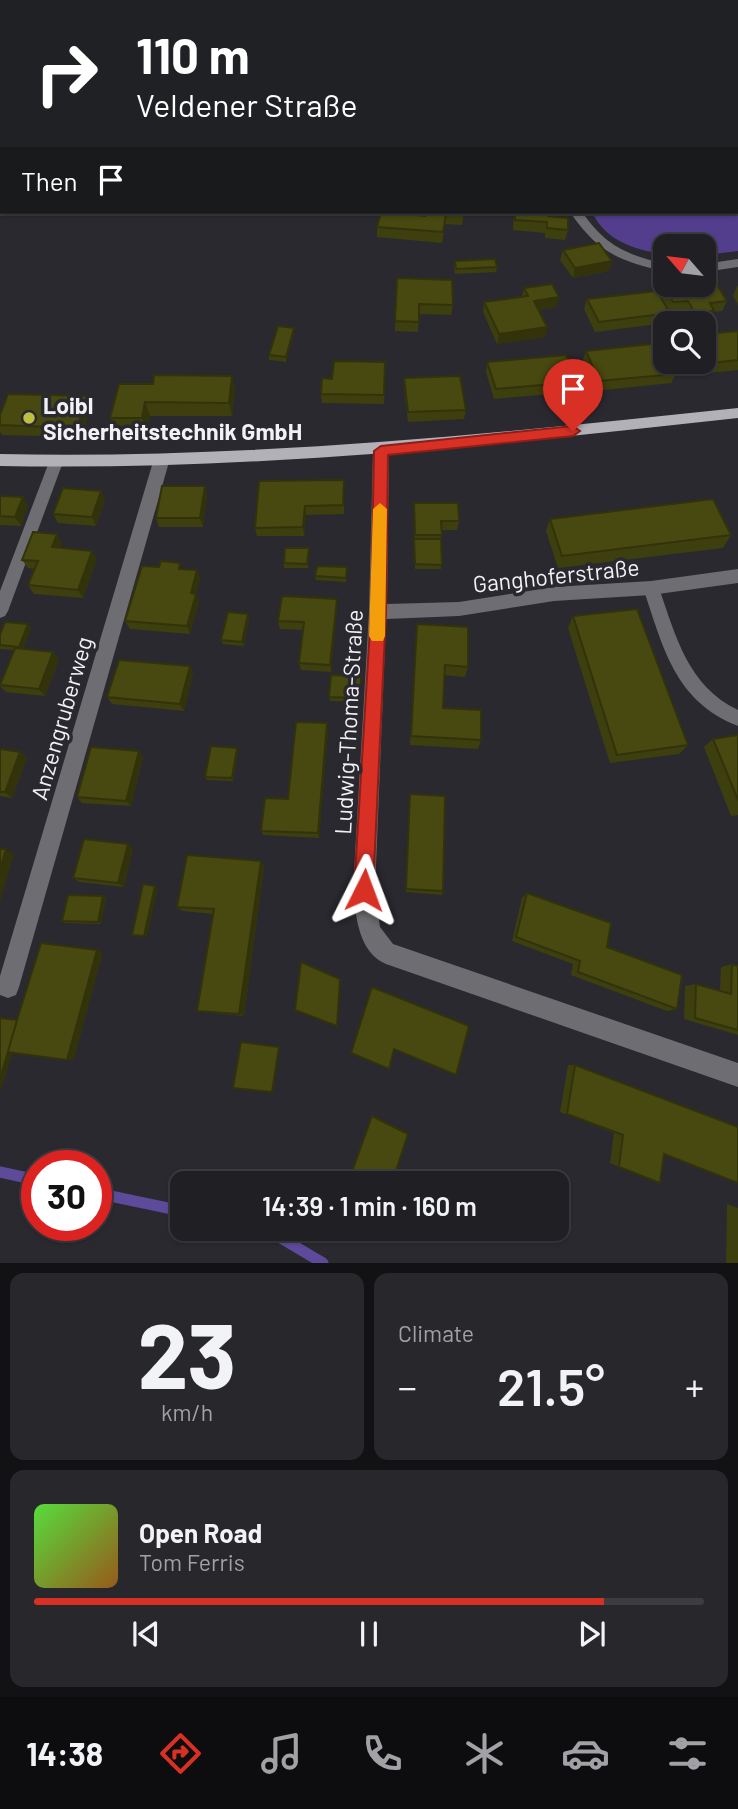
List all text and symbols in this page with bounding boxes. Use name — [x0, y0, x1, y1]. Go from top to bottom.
text: 110 m — [136, 25, 250, 84]
icon: right — [21, 28, 112, 119]
text: Veldener Straße — [136, 85, 358, 123]
icon: arrive — [92, 161, 130, 199]
text: Then — [21, 165, 78, 196]
north arrow — [653, 234, 716, 298]
map controls — [653, 234, 716, 374]
button: search — [653, 311, 716, 374]
pin — [543, 359, 603, 431]
icon: arrive — [554, 370, 592, 408]
place label: Loibl Sicherheitstechnik GmbH — [43, 391, 302, 445]
marker: Loibl Sicherheitstechnik GmbH — [21, 410, 37, 426]
street label: Ganghoferstraße — [471, 552, 641, 598]
street label: Ludwig-Thoma-Straße — [328, 609, 368, 835]
street label: Anzengruberweg — [24, 633, 98, 803]
position arrow — [327, 853, 401, 927]
speed limit sign: 30 — [21, 1150, 112, 1241]
text: 14:39 · 1 min · 160 m — [262, 1190, 477, 1221]
text: 23 — [138, 1298, 236, 1407]
text: Climate — [398, 1319, 474, 1347]
text: 21.5° — [497, 1354, 605, 1416]
text: − — [398, 1363, 417, 1409]
text: + — [685, 1363, 704, 1409]
text: km/h — [161, 1398, 213, 1426]
text: Open Road — [139, 1517, 262, 1548]
text: Tom Ferris — [139, 1548, 245, 1576]
icon: previous — [127, 1615, 165, 1653]
icon: pause — [350, 1615, 388, 1653]
icon: next — [573, 1615, 611, 1653]
icon: directions — [156, 1729, 205, 1778]
icon: music — [257, 1729, 306, 1778]
icon: phone — [358, 1729, 407, 1778]
icon: climate — [460, 1729, 509, 1778]
icon: car — [561, 1729, 610, 1778]
icon: filters — [663, 1729, 712, 1778]
text: 14:38 — [26, 1734, 103, 1772]

